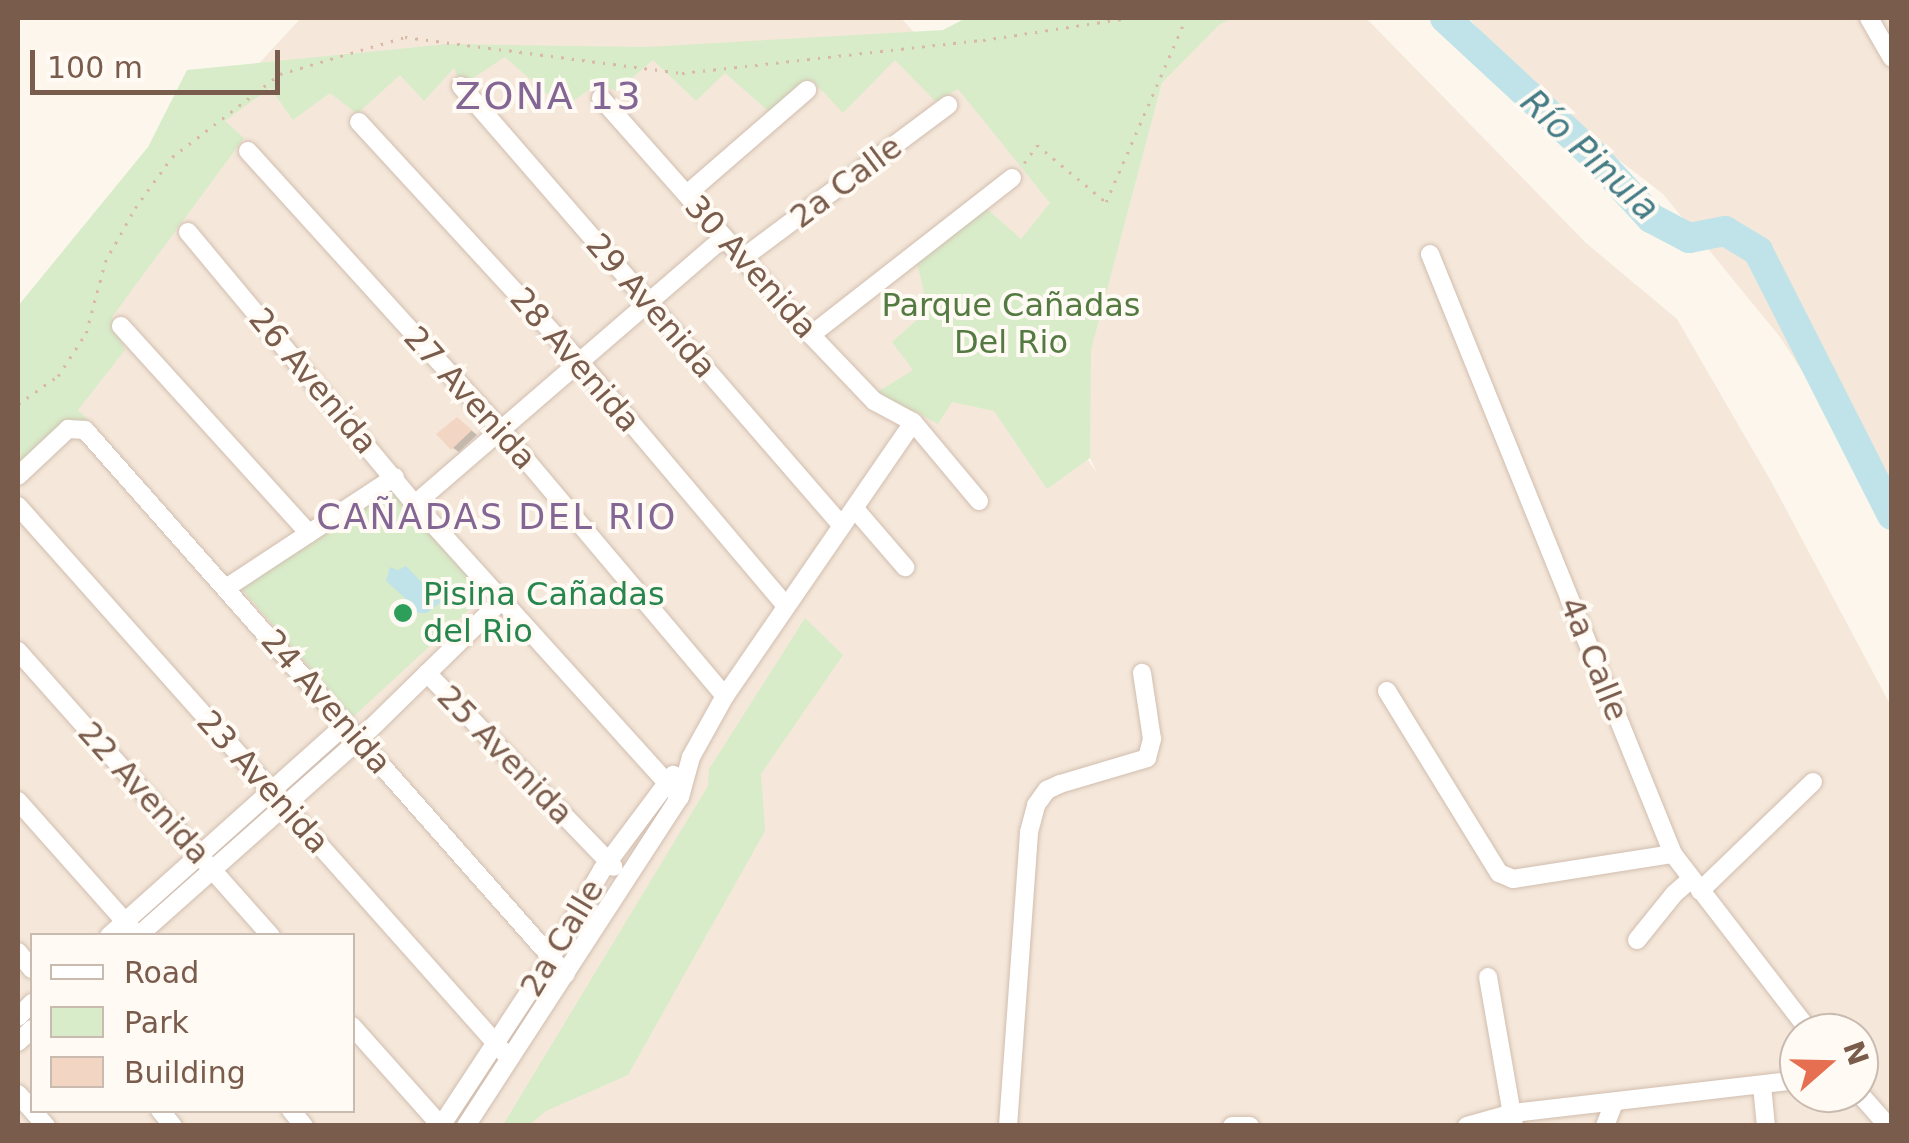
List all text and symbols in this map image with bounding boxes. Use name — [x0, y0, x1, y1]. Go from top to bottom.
scale bar — [35, 30, 285, 92]
text: 100 m — [47, 50, 143, 85]
district label: ZONA 13 — [455, 74, 643, 120]
water label: Río Pinula — [1512, 81, 1668, 229]
street label: 2a Calle — [783, 128, 909, 236]
street label: 30 Avenida — [677, 188, 825, 346]
street label: 29 Avenida — [578, 226, 724, 386]
street label: 28 Avenida — [502, 280, 648, 440]
park label: Parque Cañadas Del Rio — [882, 287, 1140, 362]
street label: 26 Avenida — [241, 300, 385, 462]
street label: 27 Avenida — [396, 319, 544, 477]
district label: CAÑADAS DEL RIO — [316, 496, 678, 538]
place label: Pisina Cañadas del Rio — [423, 576, 665, 651]
street label: 4a Calle — [1552, 592, 1636, 726]
marker: Pisina Cañadas del Rio — [392, 602, 414, 624]
street label: 24 Avenida — [253, 622, 399, 782]
street label: 25 Avenida — [429, 677, 581, 833]
street label: 23 Avenida — [189, 703, 337, 861]
street label: 22 Avenida — [70, 714, 218, 872]
street label: 2a Calle — [512, 873, 612, 1003]
legend — [30, 933, 355, 1113]
text: Road — [124, 955, 199, 990]
text: Park — [124, 1005, 189, 1040]
north arrow — [1779, 1013, 1879, 1113]
text: N — [1836, 1037, 1875, 1070]
text: Building — [124, 1055, 246, 1090]

